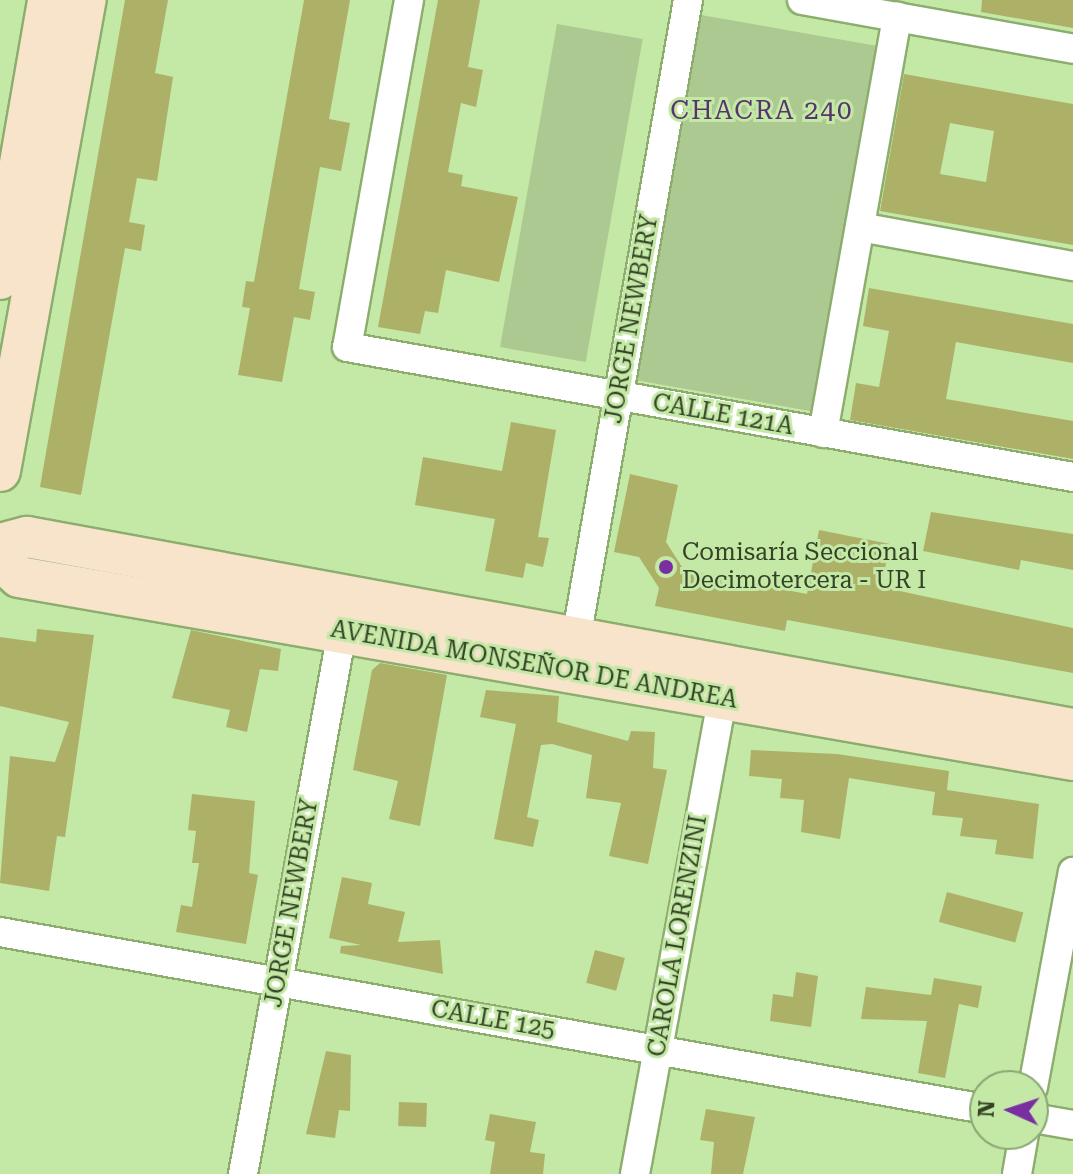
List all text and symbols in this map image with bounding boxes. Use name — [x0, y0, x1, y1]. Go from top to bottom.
district label: CHACRA 240 — [670, 95, 854, 127]
street label: JORGE NEWBERY — [599, 212, 665, 426]
street label: CALLE 121A — [650, 388, 796, 442]
place label: Comisaría Seccional Decimotercera - UR I — [682, 539, 926, 595]
marker: Comisaría Seccional Decimotercera - UR I — [657, 558, 675, 576]
street label: AVENIDA MONSEÑOR DE ANDREA — [328, 615, 740, 715]
street label: JORGE NEWBERY — [259, 796, 325, 1010]
street label: CAROLA LORENZINI — [643, 813, 713, 1059]
street label: CALLE 125 — [429, 995, 557, 1045]
north arrow — [969, 1070, 1049, 1150]
text: N — [974, 1100, 999, 1118]

